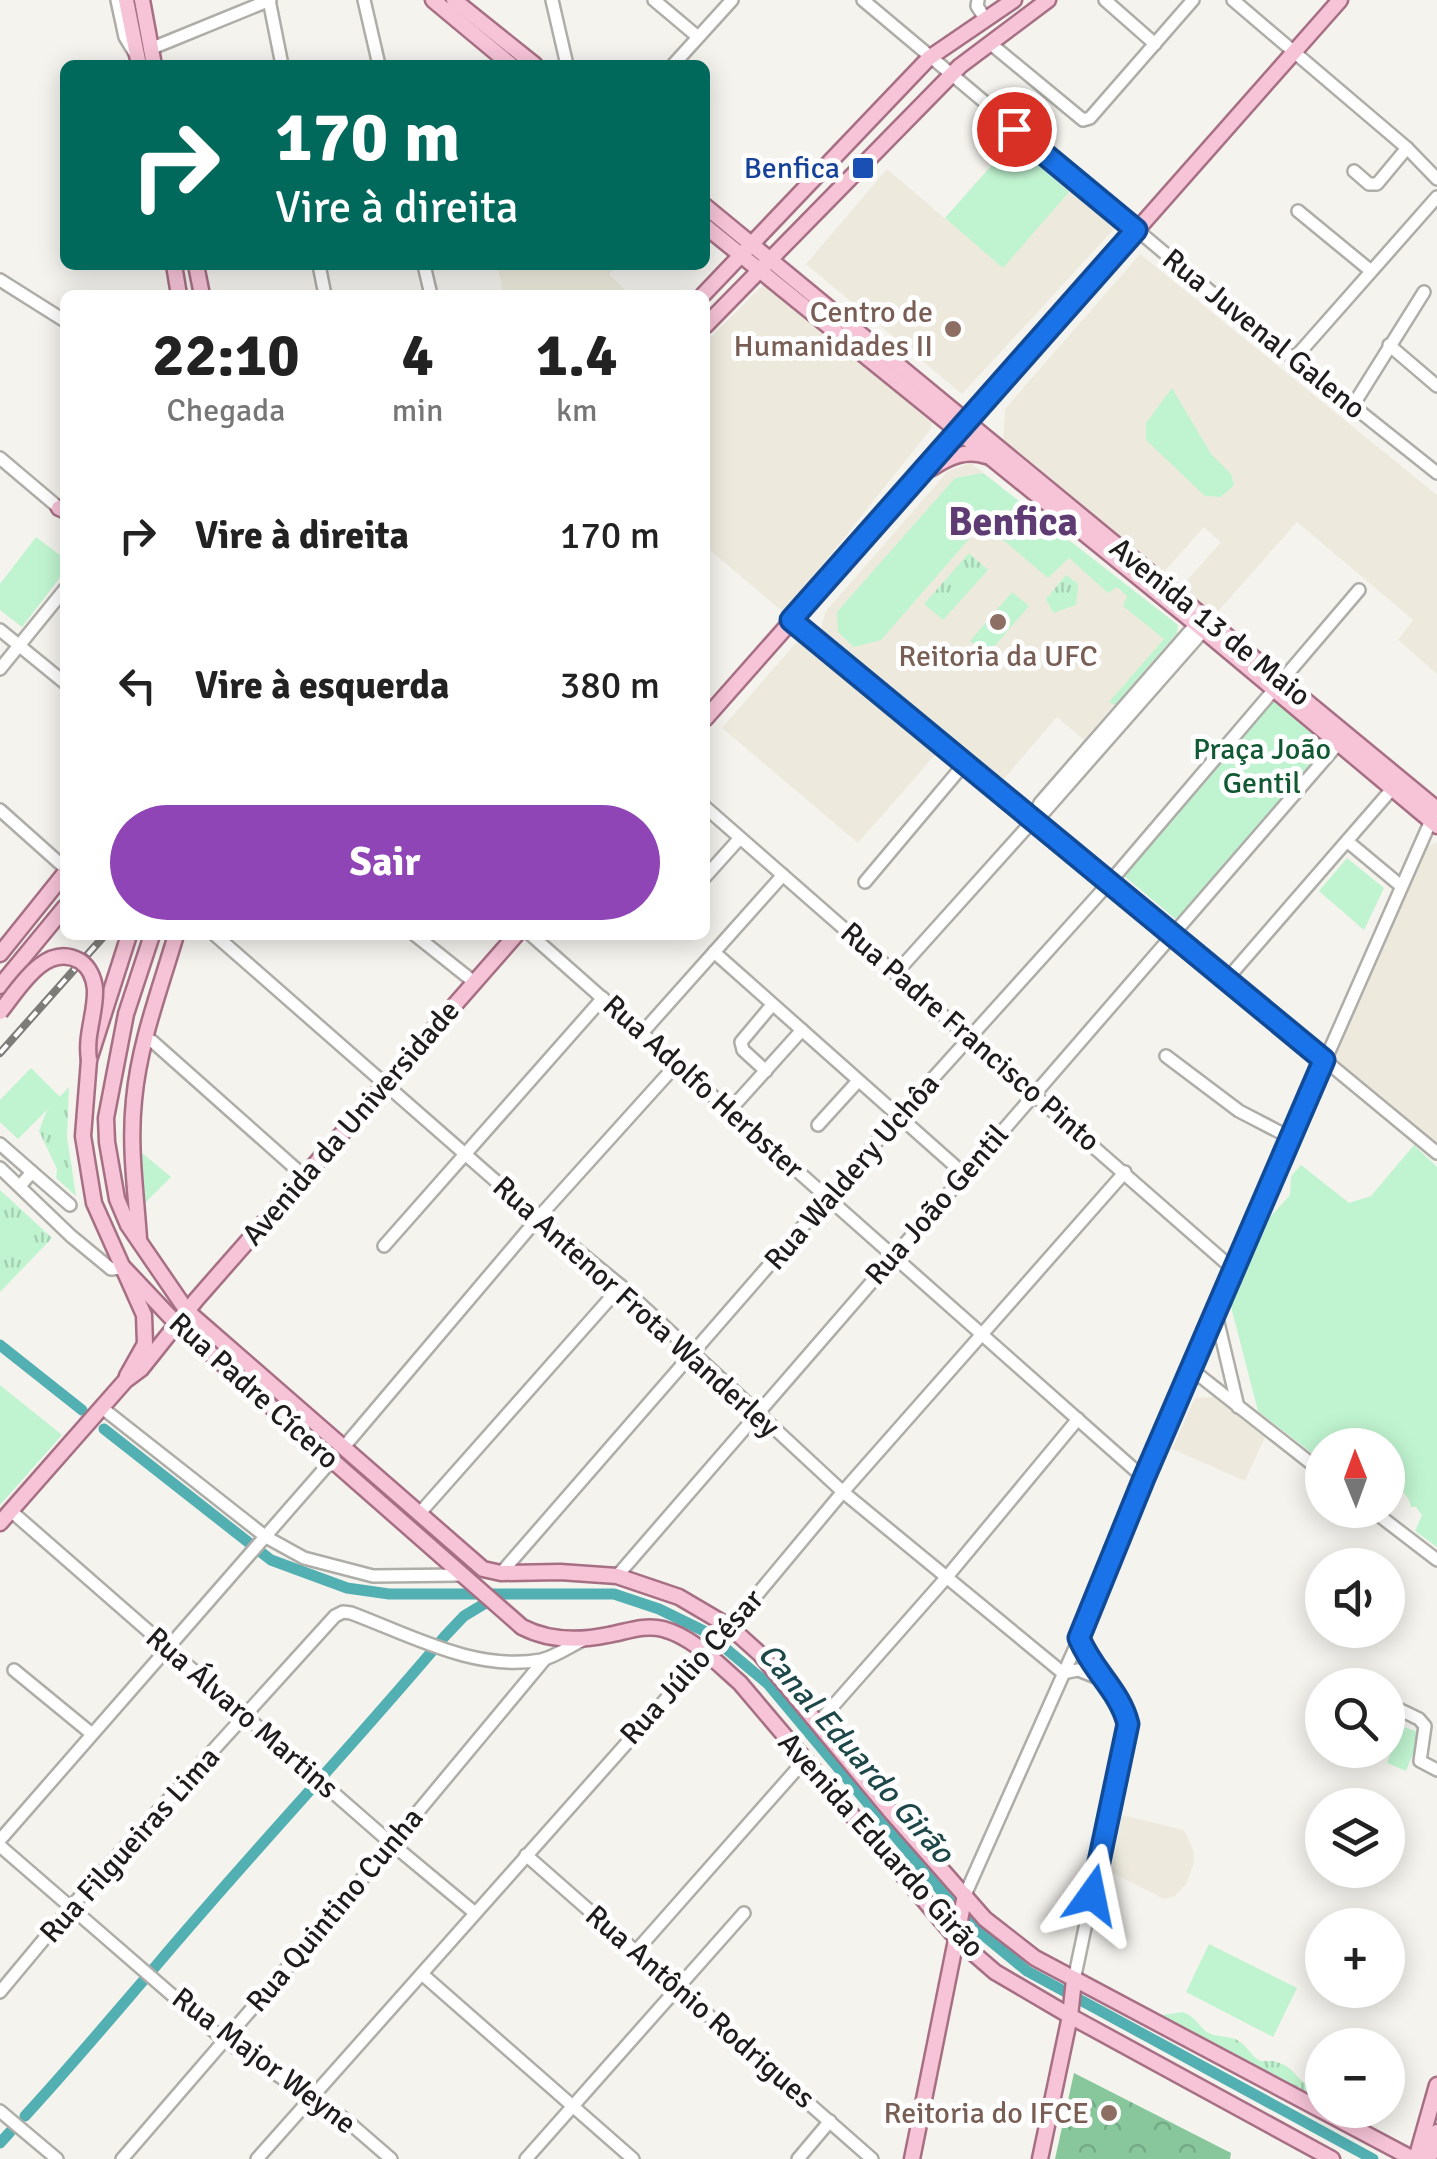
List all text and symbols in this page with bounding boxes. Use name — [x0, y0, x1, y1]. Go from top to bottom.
pin — [972, 87, 1057, 172]
text: 170 m — [275, 94, 460, 180]
icon: right — [110, 100, 240, 230]
icon: arrive — [987, 102, 1042, 157]
place label: Benfica — [744, 150, 840, 187]
marker: Benfica — [850, 155, 876, 181]
text: Vire à direita — [275, 180, 519, 235]
street label: Rua Juvenal Galeno — [1155, 241, 1373, 427]
place label: Centro de Humanidades II — [733, 294, 933, 365]
marker: Centro de Humanidades II — [942, 318, 964, 340]
text: 22:10 — [152, 319, 300, 393]
text: 4 — [401, 319, 434, 393]
text: 1.4 — [536, 319, 618, 393]
text: Chegada — [166, 391, 285, 430]
text: min — [392, 391, 443, 430]
text: km — [556, 391, 598, 430]
district label: Benfica — [948, 497, 1078, 547]
icon: right — [110, 508, 165, 563]
text: Vire à direita — [195, 512, 409, 559]
text: 170 m — [560, 512, 660, 559]
street label: Avenida 13 de Maio — [1102, 530, 1318, 714]
marker: Reitoria da UFC — [987, 611, 1009, 633]
place label: Reitoria da UFC — [898, 638, 1098, 675]
icon: left — [110, 658, 165, 713]
text: Vire à esquerda — [195, 662, 449, 709]
text: 380 m — [560, 662, 660, 709]
park label: Praça João Gentil — [1193, 731, 1331, 802]
button: Sair — [110, 805, 660, 920]
street label: Rua Padre Francisco Pinto — [833, 914, 1107, 1160]
street label: Rua Adolfo Herbster — [595, 987, 811, 1187]
street label: Avenida da Universidade — [234, 993, 468, 1253]
street label: Rua Waldery Uchôa — [757, 1066, 947, 1278]
street label: Rua João Gentil — [857, 1117, 1017, 1293]
street label: Rua Antenor Frota Wanderley — [485, 1168, 787, 1446]
street label: Rua Padre Cícero — [161, 1305, 347, 1477]
north arrow — [1305, 1428, 1405, 1528]
map controls — [1305, 1428, 1405, 2128]
button: sound — [1305, 1548, 1405, 1648]
street label: Rua Júlio César — [612, 1582, 772, 1752]
street label: Rua Álvaro Martins — [138, 1619, 346, 1807]
water label: Canal Eduardo Girão — [750, 1635, 963, 1872]
button: search — [1305, 1668, 1405, 1768]
street label: Avenida Eduardo Girão — [770, 1725, 992, 1965]
street label: Rua Filgueiras Lima — [32, 1739, 228, 1951]
button: layers — [1305, 1788, 1405, 1888]
street label: Rua Quintino Cunha — [239, 1800, 431, 2020]
position arrow — [1040, 1843, 1144, 1947]
street label: Rua Antônio Rodrigues — [578, 1897, 822, 2117]
button: + — [1305, 1908, 1405, 2008]
street label: Rua Major Weyne — [165, 1980, 363, 2142]
button: − — [1305, 2028, 1405, 2128]
place label: Reitoria do IFCE — [884, 2095, 1089, 2132]
marker: Reitoria do IFCE — [1098, 2102, 1120, 2124]

